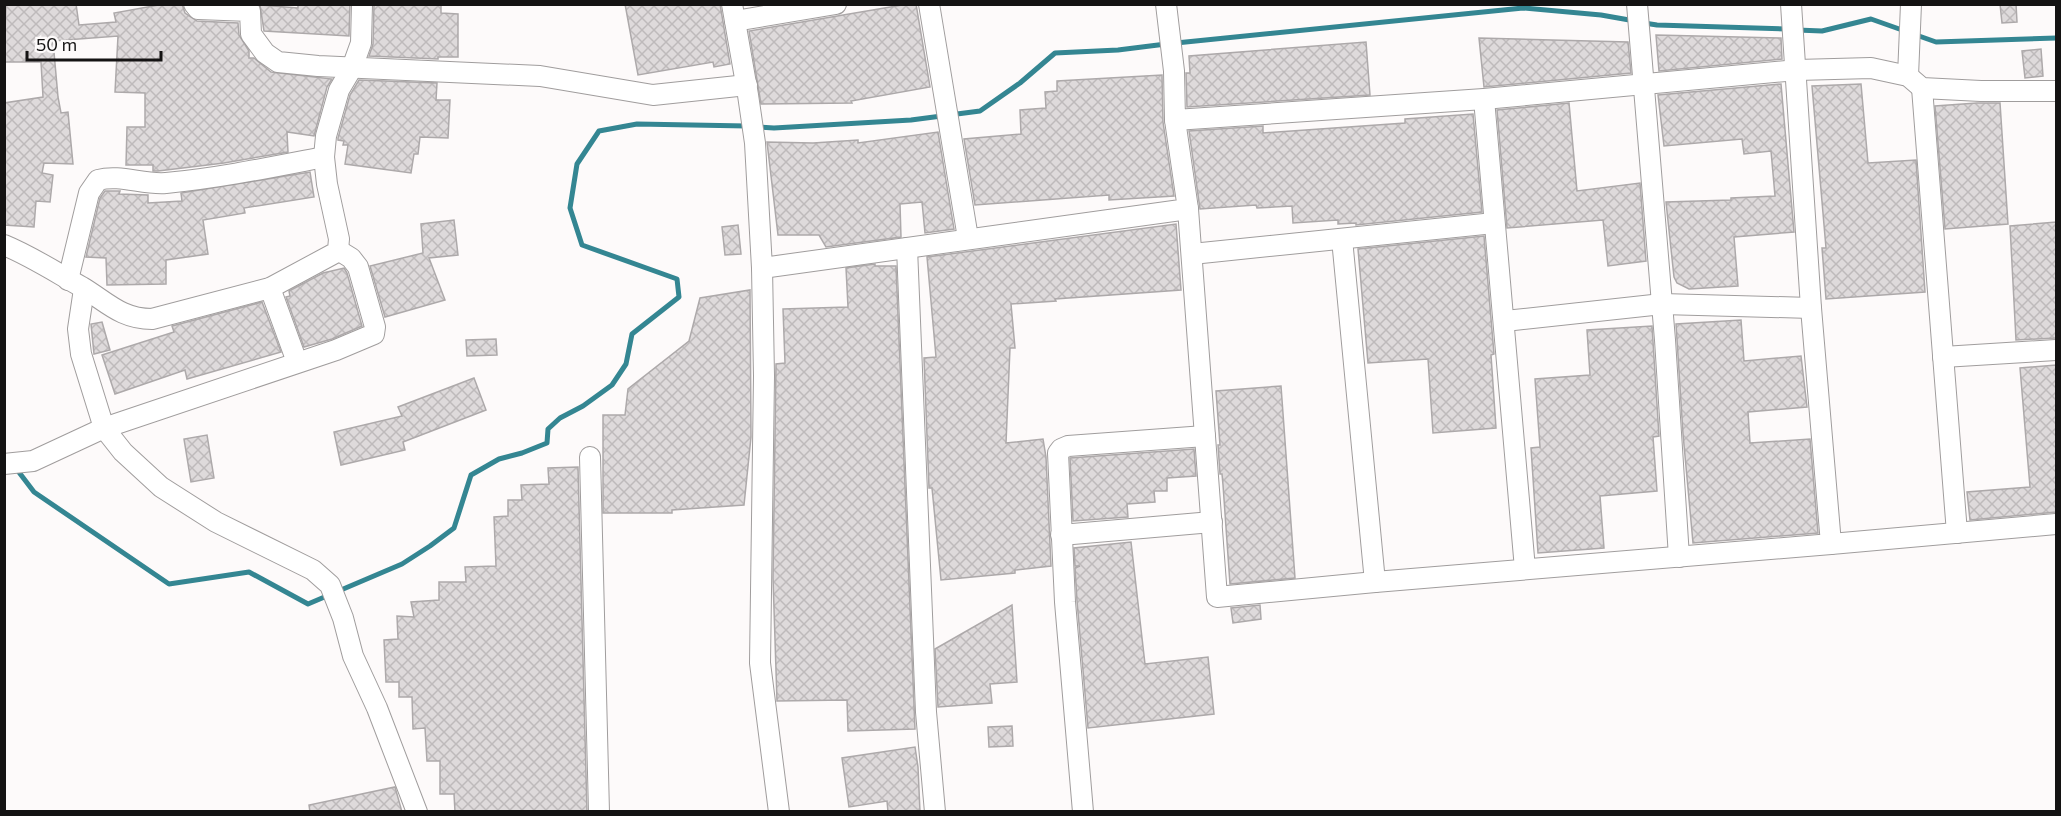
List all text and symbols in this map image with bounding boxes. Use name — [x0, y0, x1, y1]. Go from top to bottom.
scale bar — [27, 24, 160, 62]
text: 50 m — [36, 33, 77, 55]

